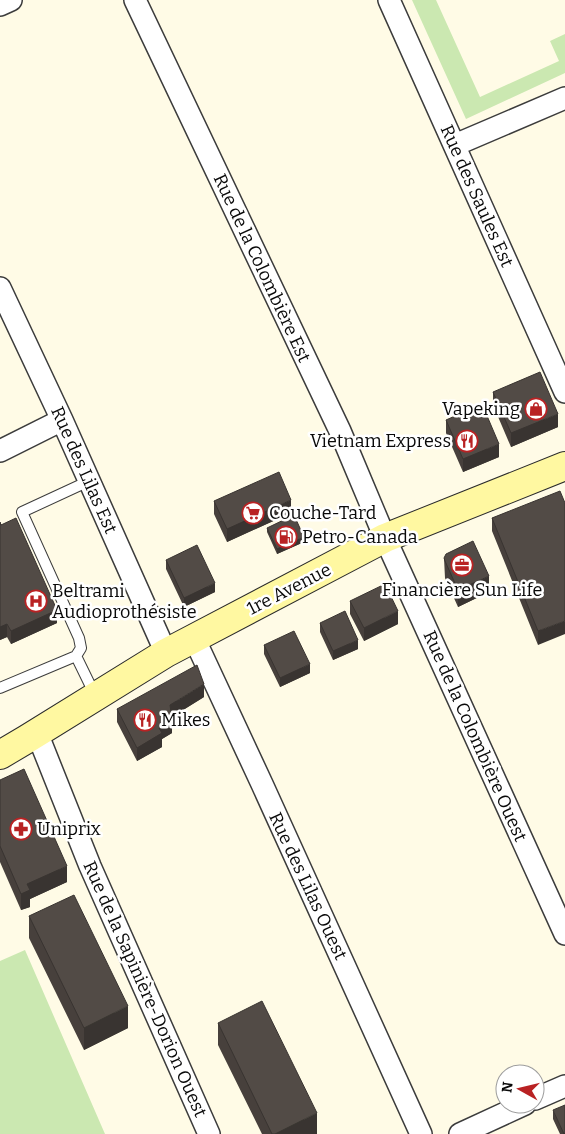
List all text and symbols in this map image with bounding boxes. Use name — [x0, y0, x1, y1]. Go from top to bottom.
street label: Rue des Saules Est — [436, 121, 518, 271]
street label: Rue de la Colombière Est — [209, 170, 316, 366]
shop icon: Vapeking — [524, 397, 548, 421]
place label: Vapeking — [442, 398, 520, 420]
street label: Rue des Lilas Est — [46, 403, 122, 537]
restaurant icon: Vietnam Express — [455, 429, 479, 453]
place label: Vietnam Express — [310, 430, 451, 452]
supermarket icon: Couche-Tard — [241, 501, 265, 525]
place label: Couche-Tard — [269, 502, 377, 524]
fuel station icon: Petro-Canada — [274, 525, 298, 549]
place label: Petro-Canada — [302, 526, 418, 548]
office icon: Financière Sun Life — [450, 553, 474, 577]
street label: 1re Avenue — [243, 558, 335, 620]
place label: Financière Sun Life — [382, 579, 542, 601]
place label: Beltrami Audioprothésiste — [52, 580, 196, 623]
hospital icon: Beltrami Audioprothésiste — [24, 589, 48, 613]
street label: Rue de la Colombière Ouest — [418, 627, 532, 845]
restaurant icon: Mikes — [133, 708, 157, 732]
place label: Mikes — [161, 709, 210, 731]
street label: Rue des Lilas Ouest — [264, 809, 352, 964]
pharmacy icon: Uniprix — [9, 817, 33, 841]
place label: Uniprix — [37, 818, 101, 840]
street label: Rue de la Sapinière-Dorion Ouest — [78, 857, 212, 1121]
north arrow — [495, 1064, 545, 1114]
text: N — [498, 1081, 517, 1094]

